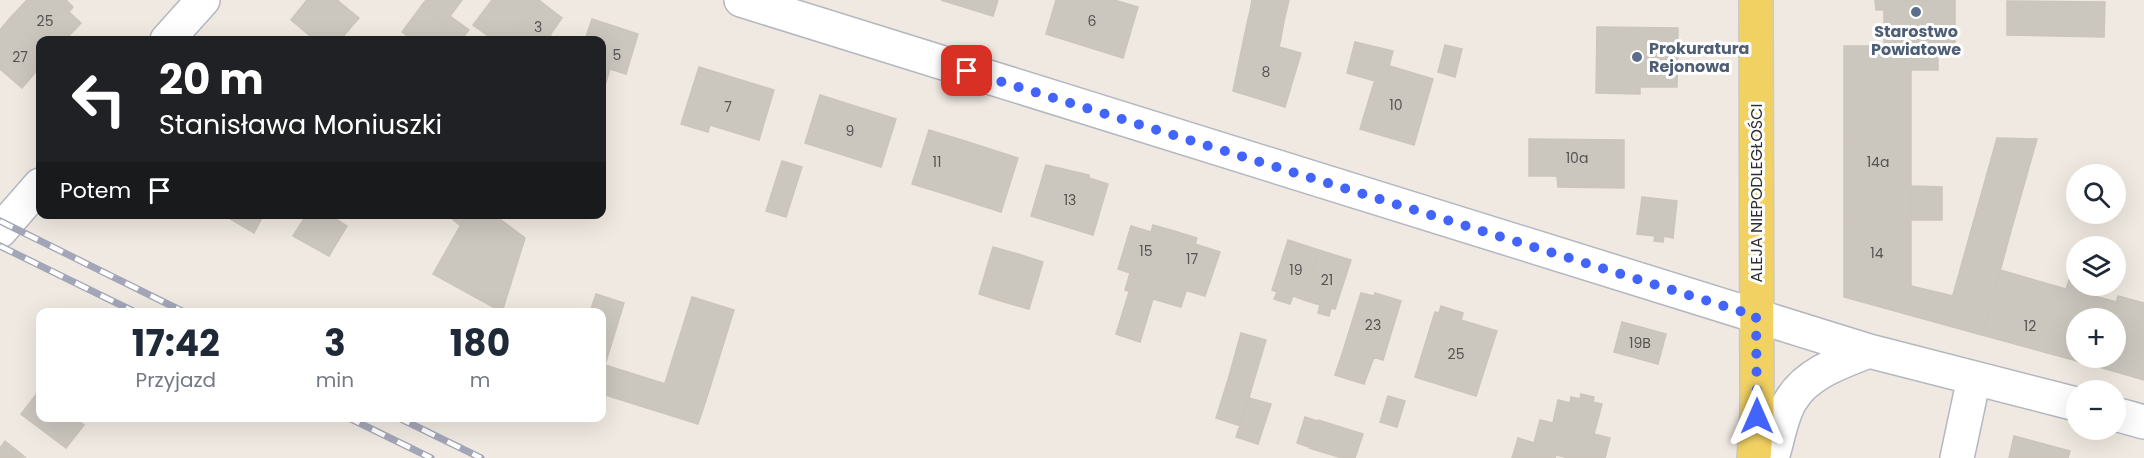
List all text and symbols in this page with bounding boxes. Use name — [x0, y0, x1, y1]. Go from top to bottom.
marker: Starostwo Powiatowe — [1909, 5, 1923, 19]
house number: 25 — [37, 11, 53, 31]
house number: 6 — [1088, 11, 1097, 31]
house number: 3 — [534, 17, 542, 37]
place label: Starostwo Powiatowe — [1871, 20, 1961, 61]
place label: Prokuratura Rejonowa — [1649, 37, 1749, 78]
house number: 5 — [613, 45, 621, 65]
pin — [941, 45, 992, 96]
house number: 27 — [12, 47, 28, 67]
text: 20 m — [159, 50, 264, 109]
marker: Prokuratura Rejonowa — [1630, 50, 1644, 64]
icon: arrive — [950, 54, 983, 87]
icon: left — [60, 60, 138, 138]
house number: 8 — [1262, 62, 1271, 82]
house number: 10 — [1389, 95, 1403, 115]
house number: 7 — [724, 97, 732, 117]
street label: ALEJA NIEPODLEGŁOŚCI — [1745, 104, 1768, 282]
text: Stanisława Moniuszki — [159, 106, 442, 143]
house number: 9 — [846, 121, 854, 141]
house number: 10a — [1566, 148, 1588, 168]
house number: 11 — [933, 152, 941, 172]
house number: 14a — [1867, 152, 1889, 172]
map controls — [2066, 164, 2126, 440]
button: search — [2066, 164, 2126, 224]
icon: arrive — [143, 174, 176, 207]
text: Potem — [60, 175, 131, 206]
house number: 13 — [1064, 190, 1076, 210]
button: layers — [2066, 236, 2126, 296]
house number: 15 — [1139, 241, 1153, 261]
house number: 14 — [1870, 243, 1884, 263]
house number: 17 — [1186, 249, 1198, 269]
house number: 19 — [1289, 260, 1303, 280]
house number: 21 — [1321, 270, 1333, 290]
button: + — [2066, 308, 2126, 368]
house number: 23 — [1365, 315, 1381, 335]
house number: 12 — [2024, 316, 2036, 336]
text: 17:42 — [132, 318, 220, 369]
text: 3 — [324, 318, 346, 369]
text: 180 — [450, 318, 510, 369]
house number: 19B — [1629, 333, 1651, 353]
house number: 25 — [1448, 344, 1464, 364]
text: Przyjazd — [136, 366, 216, 394]
text: min — [316, 366, 354, 394]
text: m — [470, 366, 490, 394]
button: − — [2066, 380, 2126, 440]
position arrow — [1725, 384, 1789, 448]

